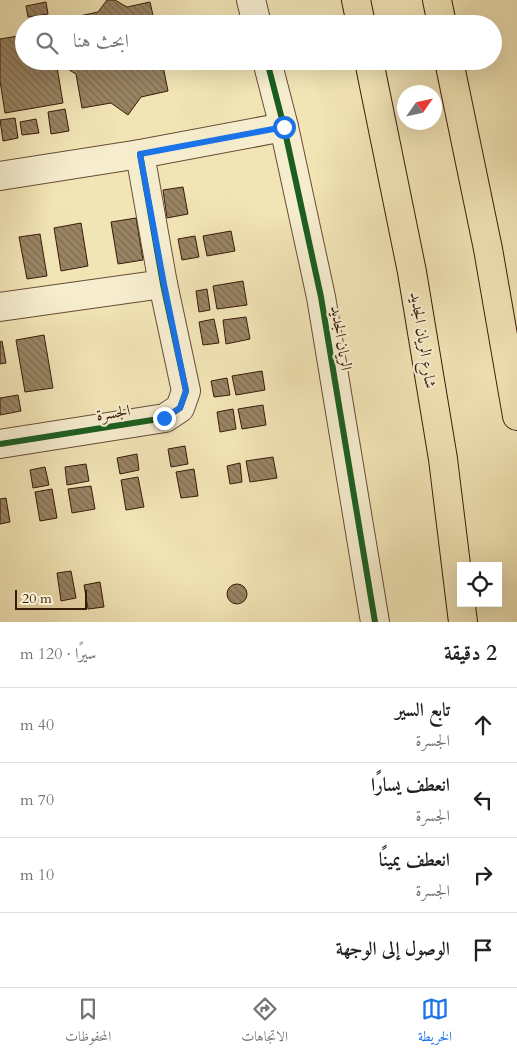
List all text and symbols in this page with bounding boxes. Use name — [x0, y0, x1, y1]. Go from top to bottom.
search box — [15, 15, 502, 70]
text: ابحث هنا — [73, 28, 129, 54]
icon: search — [33, 29, 61, 57]
north arrow — [397, 85, 442, 130]
route start — [273, 116, 296, 139]
street label: شارع الريان الجديد — [403, 290, 441, 390]
street label: الريان الجديد — [325, 304, 357, 372]
street label: الجسرة — [94, 399, 132, 427]
route end — [153, 407, 176, 430]
map controls — [457, 562, 502, 607]
button: locate — [457, 562, 502, 607]
scale bar — [15, 587, 88, 610]
text: 20 m — [22, 589, 52, 608]
text: 2 دقيقة — [444, 639, 497, 668]
text: سيرًا · 120 m — [20, 643, 96, 665]
text: تابع السير — [395, 697, 450, 723]
icon: ahead — [469, 711, 497, 739]
text: 40 m — [20, 714, 54, 736]
text: الجسرة — [416, 730, 450, 752]
text: انعطف يسارًا — [371, 772, 450, 798]
icon: left — [469, 786, 497, 814]
text: 70 m — [20, 789, 54, 811]
text: الجسرة — [416, 805, 450, 827]
text: انعطف يمينًا — [379, 847, 450, 873]
icon: right — [469, 861, 497, 889]
text: 10 m — [20, 864, 54, 886]
text: الجسرة — [416, 880, 450, 902]
text: الوصول إلى الوجهة — [336, 936, 450, 962]
icon: arrive — [469, 936, 497, 964]
tab: المحفوظات — [65, 995, 111, 1050]
tab: الاتجاهات — [241, 995, 288, 1050]
tab: الخريطة — [418, 995, 452, 1050]

